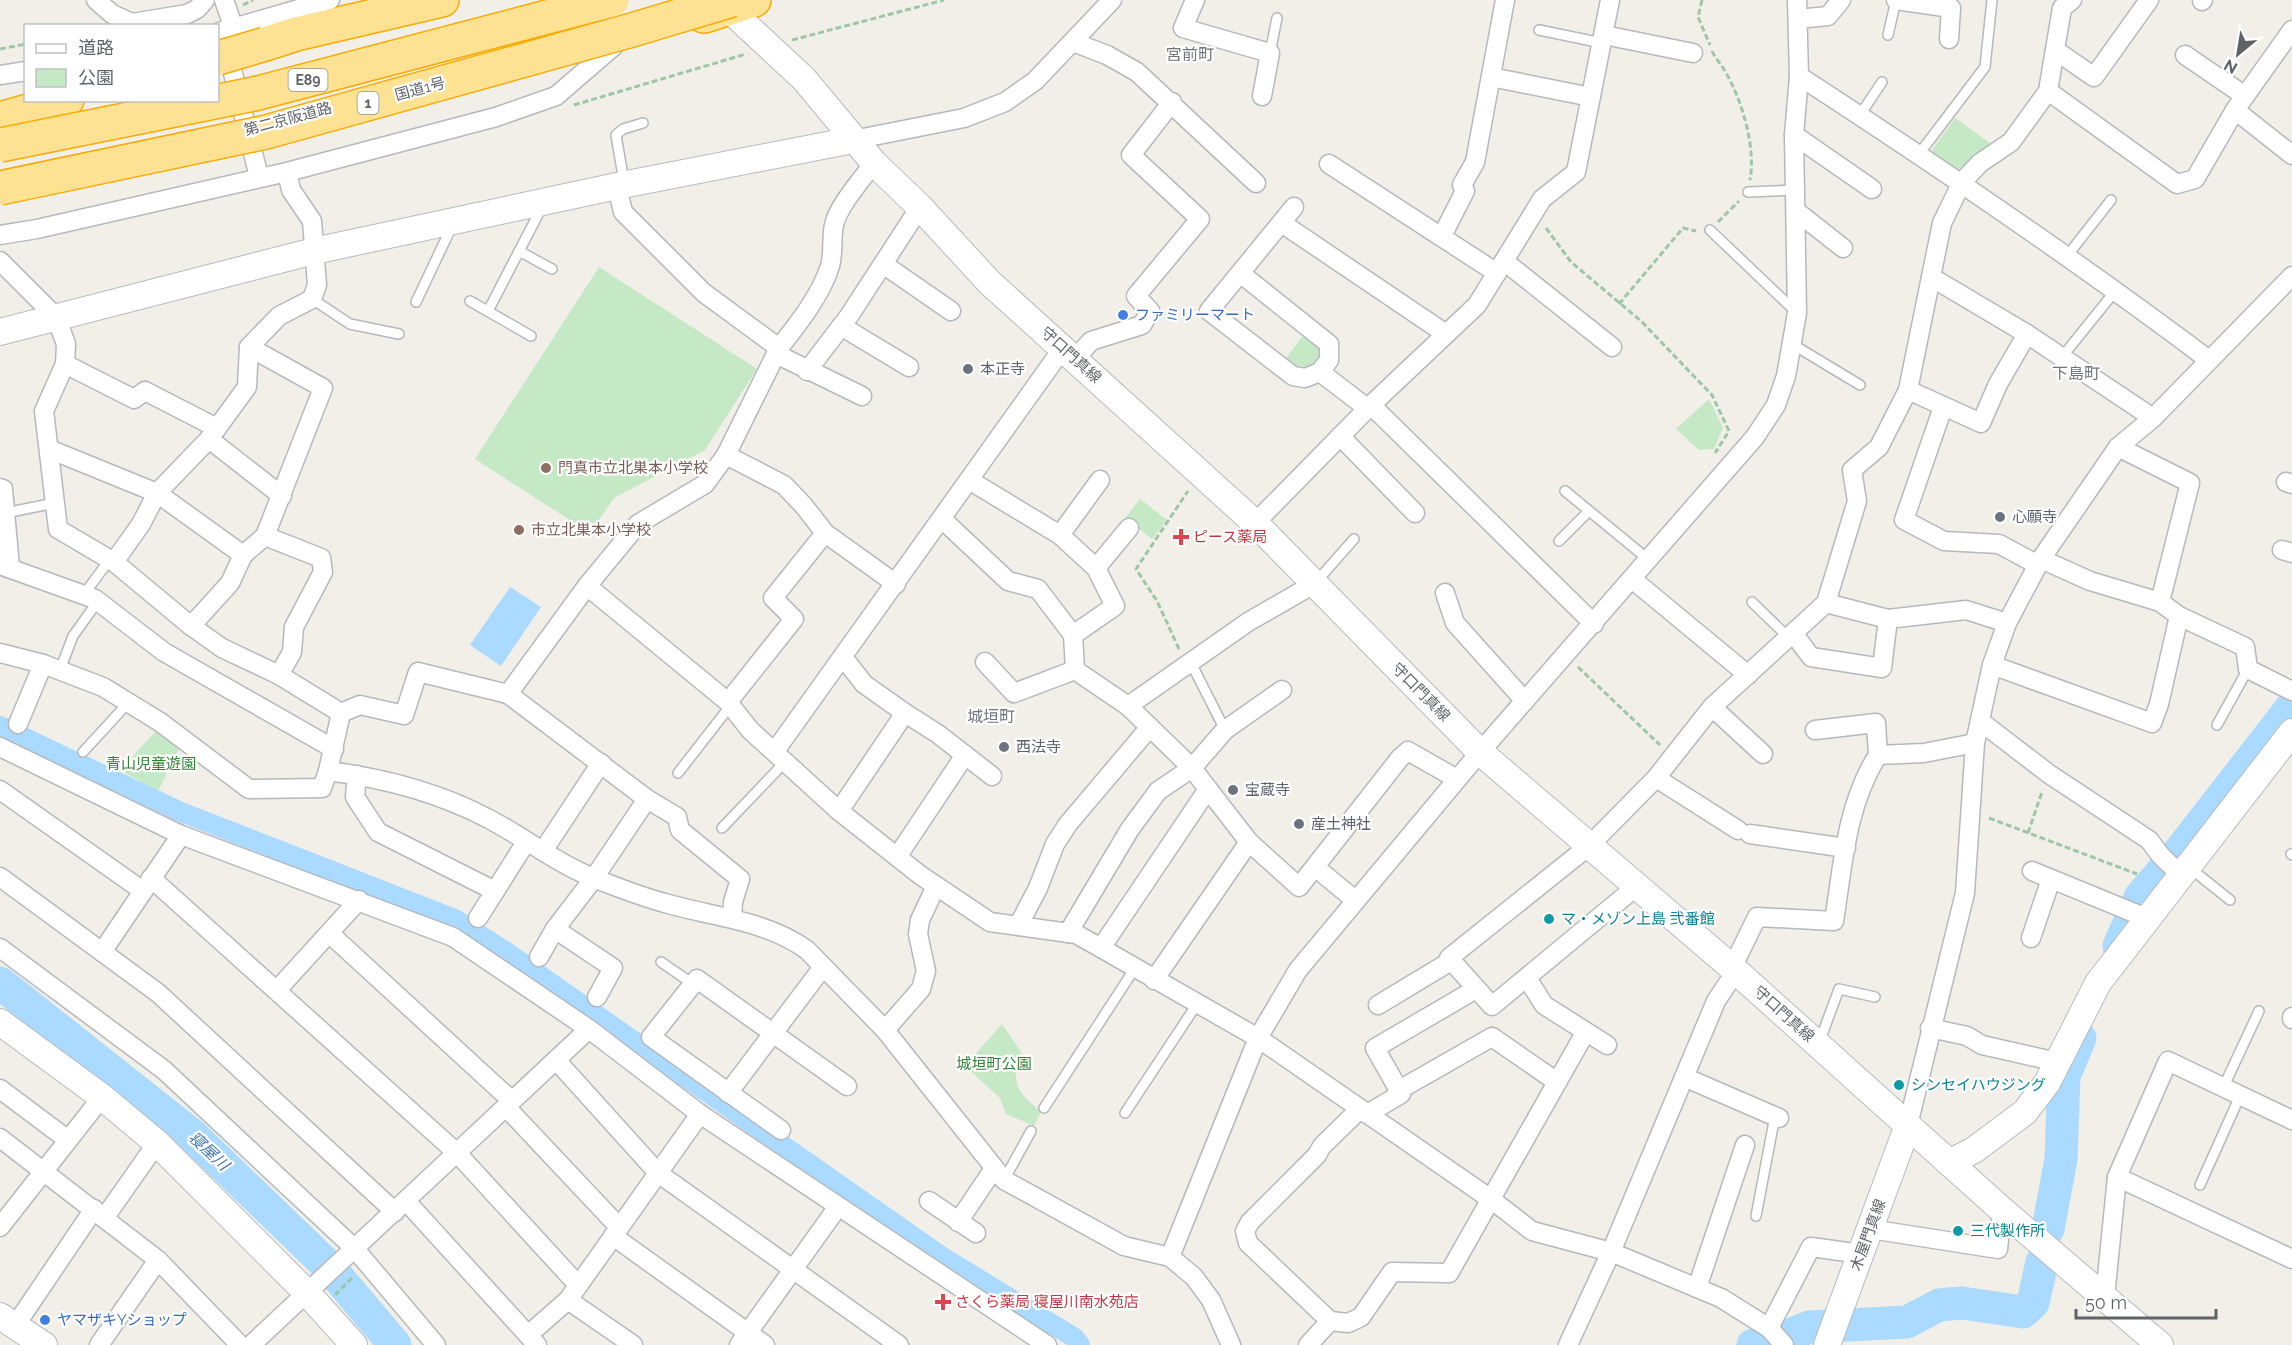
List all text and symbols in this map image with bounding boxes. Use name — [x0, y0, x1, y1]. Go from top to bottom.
legend — [24, 24, 219, 102]
north arrow — [2208, 24, 2268, 84]
text: 道路 — [78, 37, 114, 58]
district label: 宮前町 — [1166, 45, 1214, 64]
text: N — [2221, 55, 2241, 78]
text: 公園 — [78, 67, 114, 88]
road number: E89 — [288, 69, 328, 91]
street label: 国道1号 — [393, 74, 447, 104]
road number: 1 — [358, 92, 378, 114]
street label: 第二京阪道路 — [242, 99, 334, 139]
place label: ファミリーマート — [1135, 306, 1255, 324]
marker: ファミリーマート — [1116, 308, 1130, 322]
street label: 守口門真線 — [1037, 323, 1105, 387]
place label: 本正寺 — [980, 360, 1025, 378]
marker: 本正寺 — [961, 362, 975, 376]
district label: 下島町 — [2052, 364, 2100, 383]
place label: 門真市立北巣本小学校 — [558, 459, 708, 477]
marker: 門真市立北巣本小学校 — [539, 461, 553, 475]
place label: 心願寺 — [2012, 508, 2057, 526]
marker: 心願寺 — [1993, 510, 2007, 524]
place label: 市立北巣本小学校 — [531, 521, 651, 539]
marker: 市立北巣本小学校 — [512, 523, 526, 537]
place label: ピース薬局 — [1193, 528, 1267, 546]
marker: ピース薬局 — [1174, 530, 1188, 544]
street label: 守口門真線 — [1388, 659, 1454, 725]
district label: 城垣町 — [967, 707, 1015, 726]
place label: 西法寺 — [1016, 738, 1061, 756]
marker: 西法寺 — [997, 740, 1011, 754]
park label: 青山児童遊園 — [106, 755, 196, 773]
place label: 宝蔵寺 — [1245, 781, 1290, 799]
marker: 宝蔵寺 — [1226, 783, 1240, 797]
place label: 産土神社 — [1311, 815, 1371, 833]
marker: 産土神社 — [1292, 817, 1306, 831]
place label: マ・メゾン上島 弐番館 — [1561, 910, 1715, 928]
marker: マ・メゾン上島 弐番館 — [1542, 912, 1556, 926]
street label: 守口門真線 — [1750, 982, 1818, 1046]
park label: 城垣町公園 — [956, 1055, 1032, 1073]
place label: シンセイハウジング — [1911, 1076, 2046, 1094]
marker: シンセイハウジング — [1892, 1078, 1906, 1092]
water label: 寝屋川 — [185, 1128, 234, 1176]
street label: 木屋門真線 — [1847, 1197, 1889, 1273]
place label: 三代製作所 — [1970, 1222, 2045, 1240]
marker: 三代製作所 — [1951, 1224, 1965, 1238]
scale bar — [2076, 1282, 2216, 1320]
text: 50 m — [2085, 1292, 2127, 1313]
place label: さくら薬局 寝屋川南水苑店 — [955, 1293, 1139, 1311]
marker: さくら薬局 寝屋川南水苑店 — [936, 1295, 950, 1309]
place label: ヤマザキYショップ — [57, 1311, 187, 1329]
marker: ヤマザキYショップ — [38, 1313, 52, 1327]

